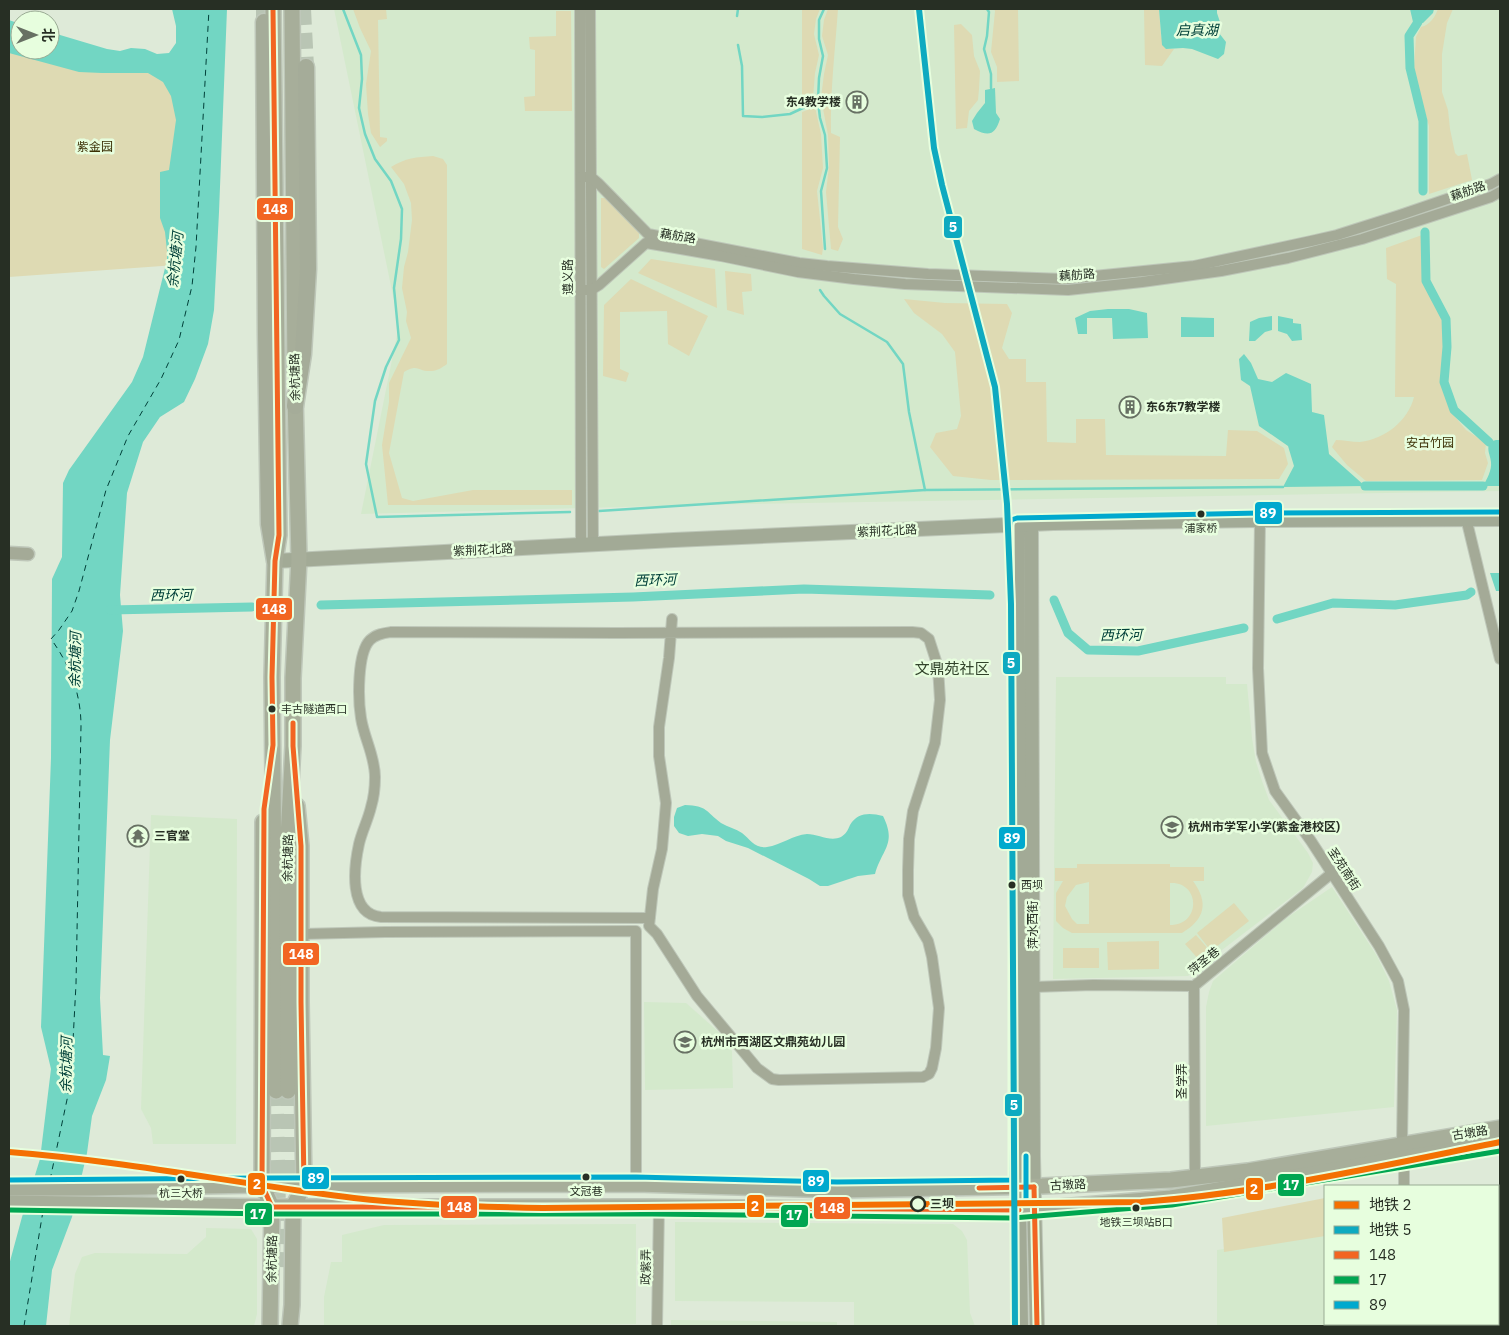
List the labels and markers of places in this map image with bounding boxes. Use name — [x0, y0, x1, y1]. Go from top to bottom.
building icon: 东4教学楼 — [845, 90, 869, 114]
place label: 东4教学楼 — [786, 94, 841, 109]
building icon: 东6东7教学楼 — [1118, 395, 1142, 419]
place label: 东6东7教学楼 — [1146, 399, 1220, 414]
marker: 浦家桥 — [1196, 509, 1206, 519]
place label: 浦家桥 — [1185, 521, 1218, 535]
place label: 丰古隧道西口 — [281, 702, 347, 716]
marker: 丰古隧道西口 — [267, 704, 277, 714]
school or university icon: 杭州市学军小学(紫金港校区) — [1160, 815, 1184, 839]
place label: 杭州市学军小学(紫金港校区) — [1188, 819, 1340, 834]
temple icon: 三官堂 — [126, 824, 150, 848]
place label: 三官堂 — [154, 828, 190, 843]
place label: 西坝 — [1021, 878, 1043, 892]
marker: 西坝 — [1007, 880, 1017, 890]
school or university icon: 杭州市西湖区文鼎苑幼儿园 — [673, 1030, 697, 1054]
place label: 杭州市西湖区文鼎苑幼儿园 — [701, 1034, 845, 1049]
marker: 文冠巷 — [581, 1172, 591, 1182]
marker: 杭三大桥 — [176, 1174, 186, 1184]
place label: 文冠巷 — [570, 1184, 603, 1198]
place label: 杭三大桥 — [159, 1186, 203, 1200]
marker: 三坝 — [910, 1196, 926, 1212]
place label: 三坝 — [930, 1196, 954, 1211]
marker: 地铁三坝站B口 — [1131, 1203, 1141, 1213]
place label: 地铁三坝站B口 — [1099, 1215, 1173, 1229]

